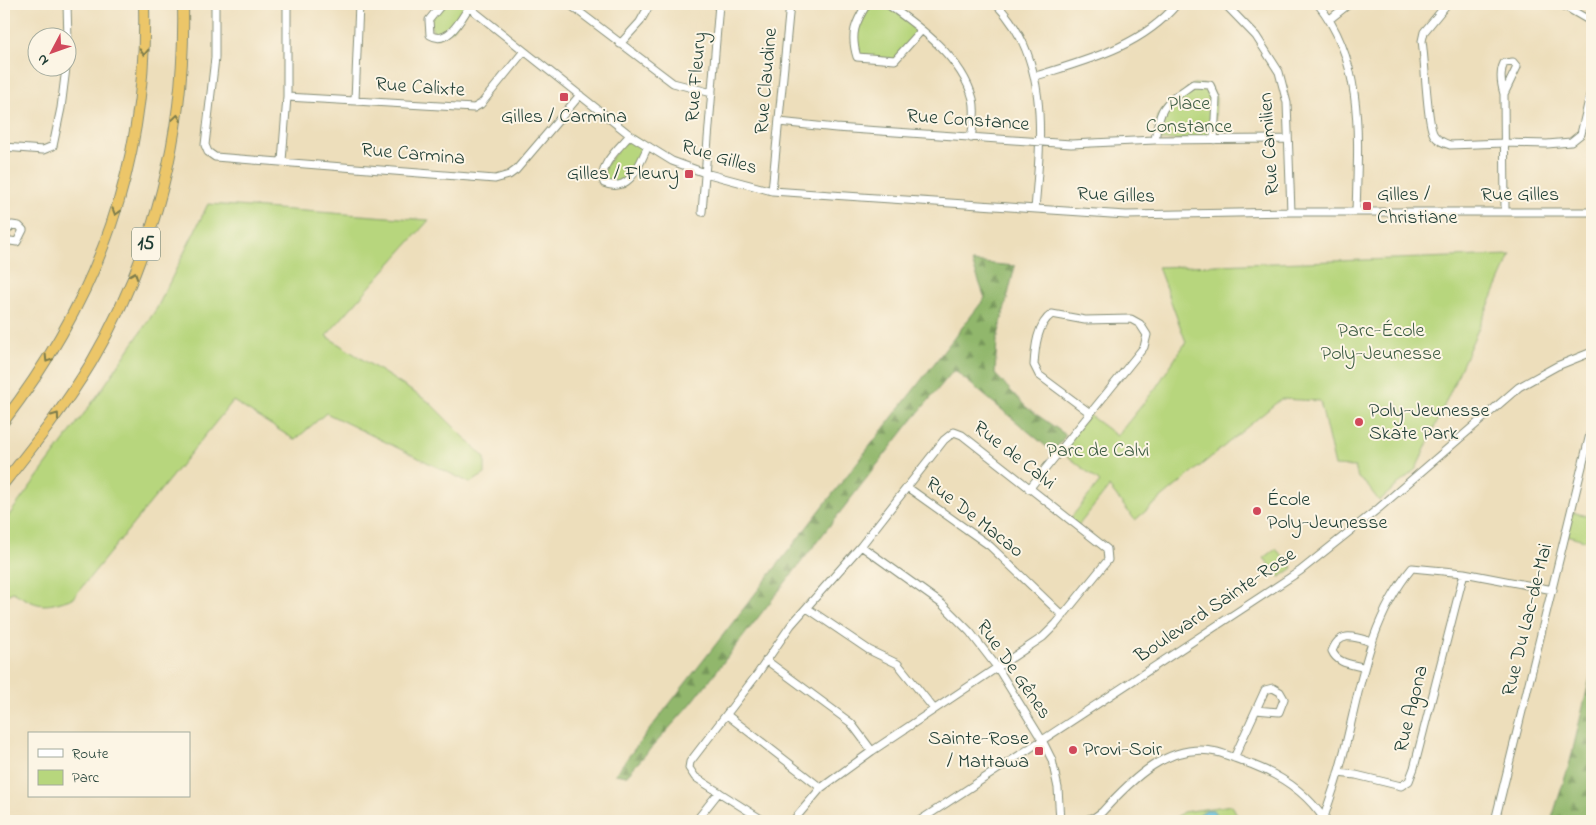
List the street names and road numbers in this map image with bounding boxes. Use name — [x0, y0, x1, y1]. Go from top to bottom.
street label: Rue Claudine — [748, 27, 786, 135]
street label: Rue Fleury — [679, 31, 715, 123]
street label: Rue Calixte — [374, 70, 466, 106]
street label: Rue Camilien — [1252, 91, 1288, 196]
street label: Rue Constance — [906, 102, 1030, 140]
street label: Rue Gilles — [677, 133, 761, 183]
street label: Rue Carmina — [360, 136, 466, 174]
street label: Rue Gilles — [1076, 180, 1156, 212]
street label: Rue Gilles — [1481, 181, 1559, 210]
road number: 15 — [132, 228, 160, 260]
street label: Rue de Calvi — [966, 414, 1062, 498]
street label: Rue De Macao — [919, 470, 1029, 566]
street label: Boulevard Sainte-Rose — [1129, 541, 1303, 672]
street label: Rue Du Lac-de-Mai — [1495, 541, 1561, 699]
street label: Rue De Gênes — [968, 614, 1058, 726]
street label: Rue Agona — [1387, 662, 1438, 756]

